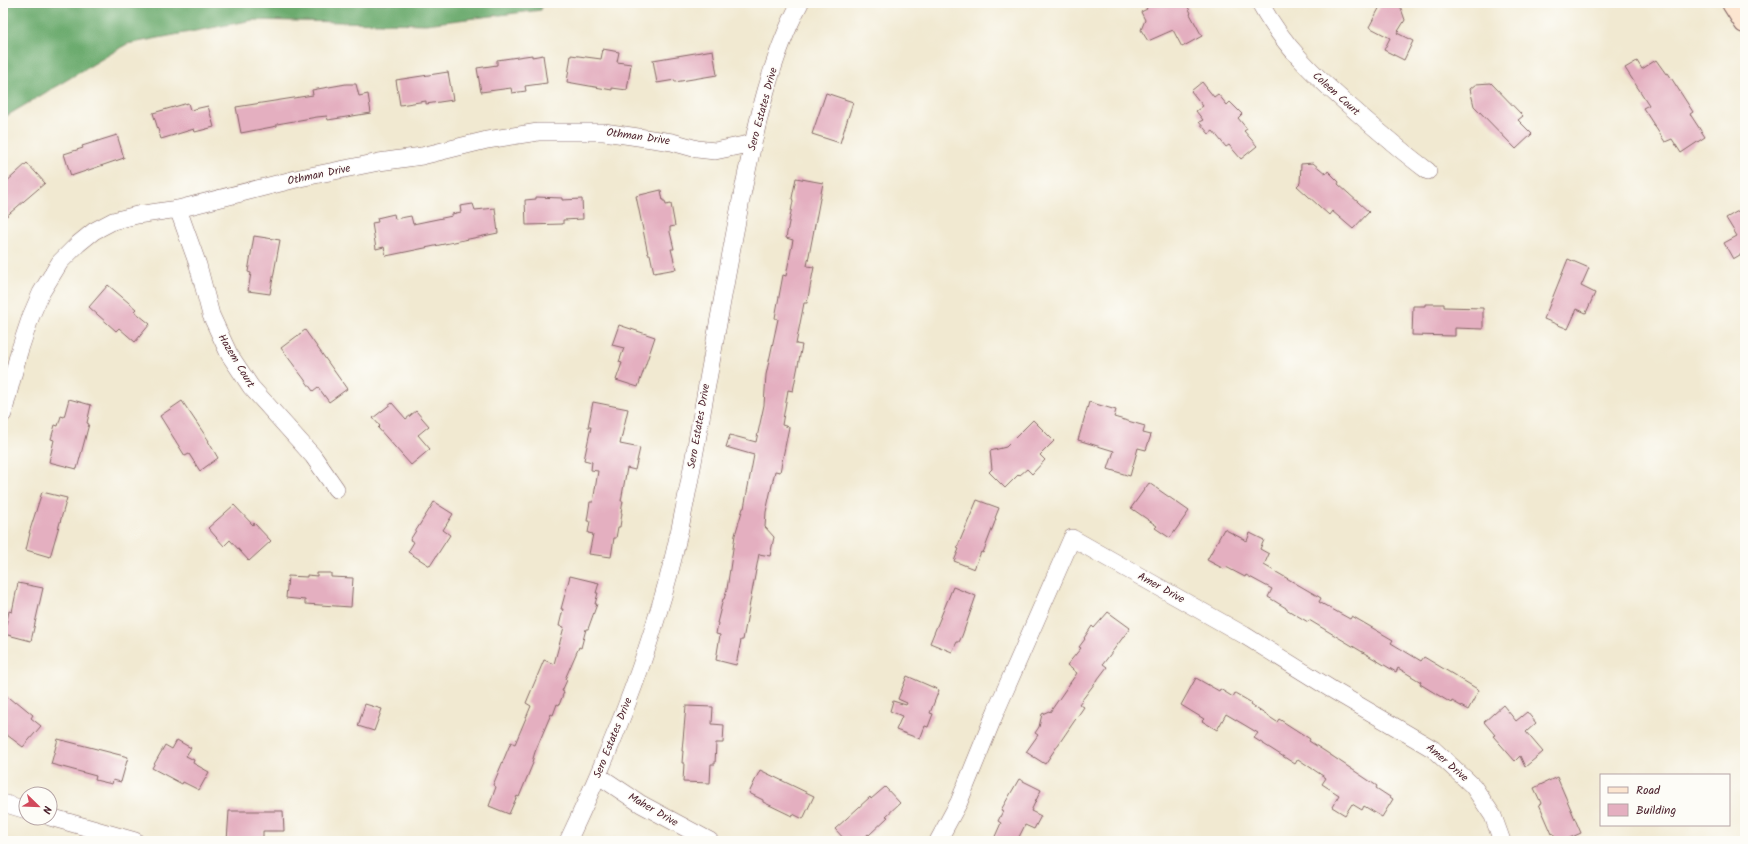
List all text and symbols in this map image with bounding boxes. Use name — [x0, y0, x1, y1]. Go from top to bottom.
street label: Sero Estates Drive — [743, 65, 783, 153]
street label: Coleen Court — [1308, 68, 1365, 121]
street label: Othman Drive — [605, 124, 671, 150]
street label: Othman Drive — [286, 160, 352, 190]
street label: Hazem Court — [213, 331, 260, 392]
street label: Sero Estates Drive — [683, 382, 715, 470]
street label: Amer Drive — [1134, 568, 1188, 608]
street label: Sero Estates Drive — [589, 695, 637, 781]
street label: Amer Drive — [1422, 739, 1472, 787]
legend — [1600, 774, 1730, 826]
text: Road — [1636, 781, 1661, 800]
north arrow — [18, 786, 58, 826]
street label: Maher Drive — [624, 788, 682, 832]
text: Building — [1636, 801, 1676, 820]
text: N — [37, 803, 56, 816]

